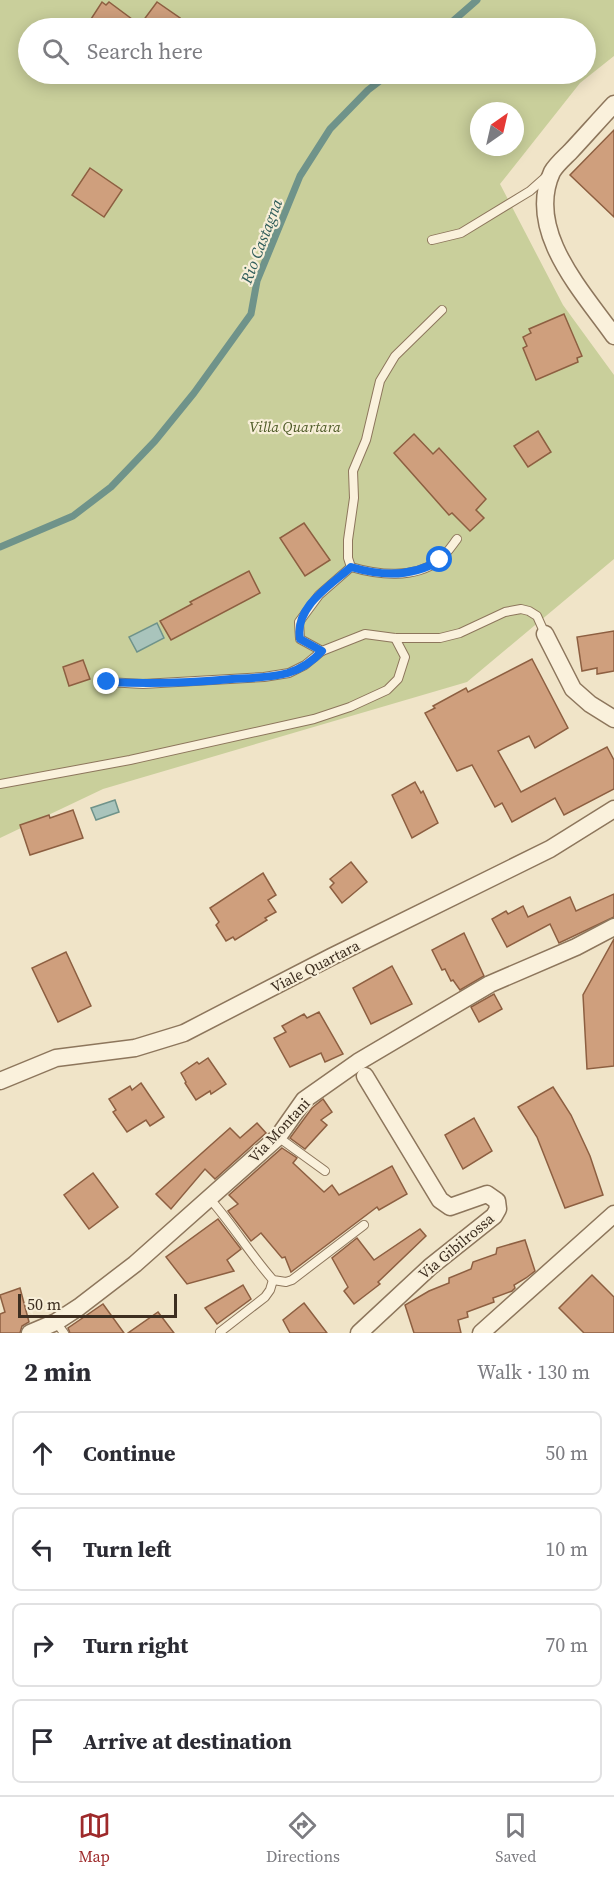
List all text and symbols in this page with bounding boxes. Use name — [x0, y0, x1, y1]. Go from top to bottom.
search box — [18, 18, 596, 84]
icon: search — [39, 35, 72, 68]
text: Search here — [87, 36, 203, 66]
north arrow — [470, 102, 524, 156]
water label: Rio Castagna — [234, 195, 287, 287]
park label: Villa Quartara — [249, 416, 341, 437]
route start — [426, 546, 452, 572]
route end — [93, 668, 119, 694]
street label: Viale Quartara — [267, 934, 363, 997]
street label: Via Montani — [243, 1093, 315, 1167]
street label: Via Gibilrossa — [414, 1208, 499, 1284]
scale bar — [18, 1291, 177, 1318]
text: 50 m — [27, 1293, 61, 1315]
text: 2 min — [24, 1354, 91, 1390]
text: Walk · 130 m — [477, 1358, 590, 1386]
icon: ahead — [26, 1437, 59, 1470]
text: Continue — [83, 1438, 176, 1468]
text: 50 m — [545, 1439, 588, 1467]
icon: left — [26, 1533, 59, 1566]
text: Turn left — [83, 1534, 171, 1564]
text: 10 m — [545, 1535, 588, 1563]
icon: right — [26, 1629, 59, 1662]
text: Turn right — [83, 1630, 188, 1660]
text: 70 m — [545, 1631, 588, 1659]
icon: arrive — [26, 1725, 59, 1758]
text: Arrive at destination — [83, 1726, 292, 1756]
tab: Map — [78, 1809, 111, 1867]
tab: Directions — [266, 1809, 340, 1867]
tab: Saved — [495, 1809, 536, 1867]

